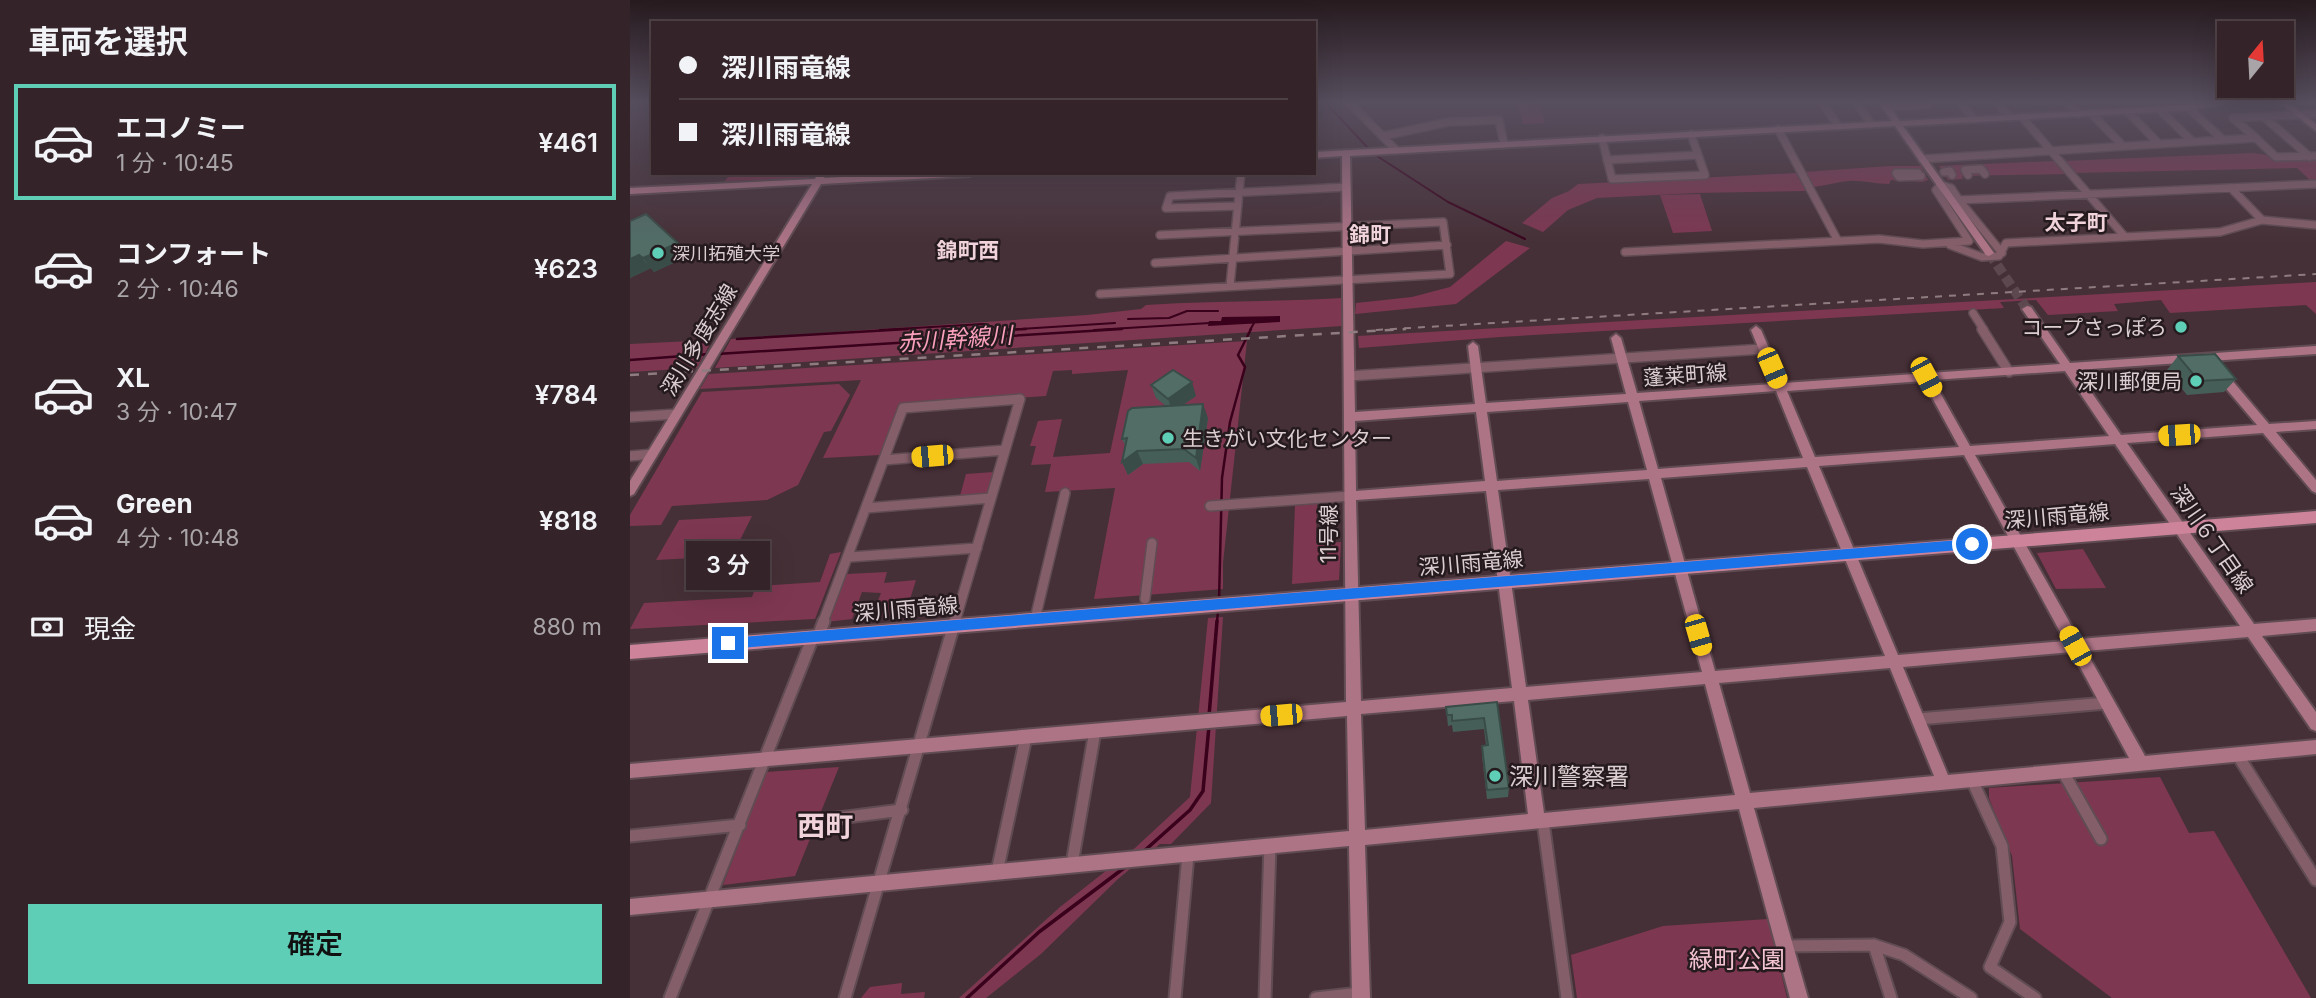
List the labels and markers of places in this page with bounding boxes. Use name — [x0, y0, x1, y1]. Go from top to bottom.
place label: 深川拓殖大学 — [672, 243, 780, 264]
marker: 深川拓殖大学 — [650, 245, 666, 261]
place label: コープさっぽろ — [2021, 315, 2167, 340]
marker: コープさっぽろ — [2173, 319, 2189, 335]
place label: 深川郵便局 — [2077, 369, 2182, 394]
marker: 深川郵便局 — [2188, 373, 2204, 389]
place label: 生きがい文化センター — [1182, 426, 1392, 451]
marker: 生きがい文化センター — [1160, 430, 1176, 446]
place label: 深川警察署 — [1509, 762, 1629, 791]
marker: 深川警察署 — [1487, 768, 1503, 784]

